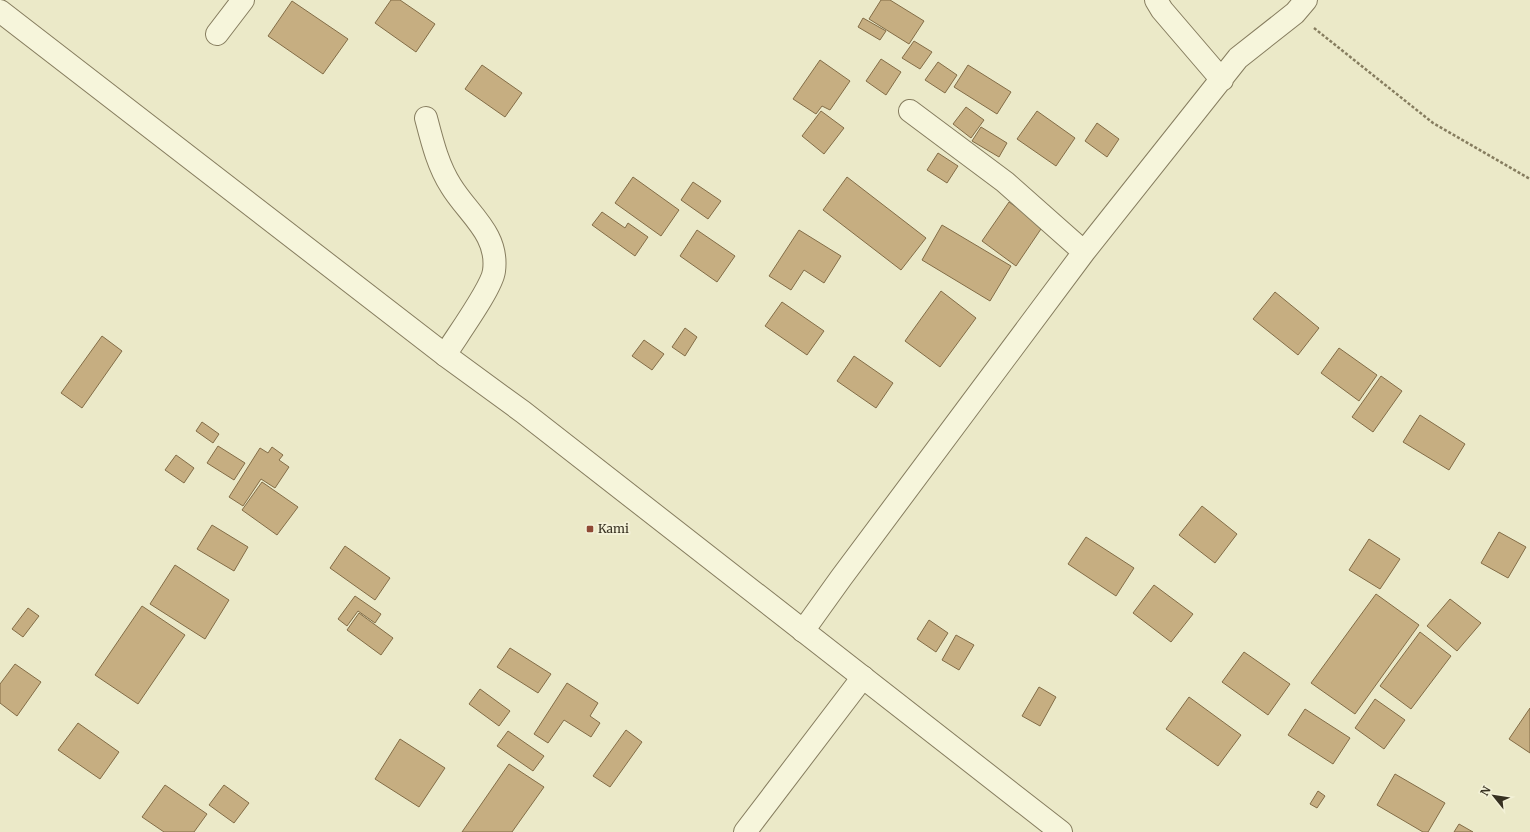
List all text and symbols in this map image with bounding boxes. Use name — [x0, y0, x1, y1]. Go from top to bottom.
place label: Kami — [598, 521, 629, 536]
marker: Kami — [585, 524, 595, 534]
north arrow — [1474, 776, 1514, 816]
text: N — [1477, 783, 1494, 798]

